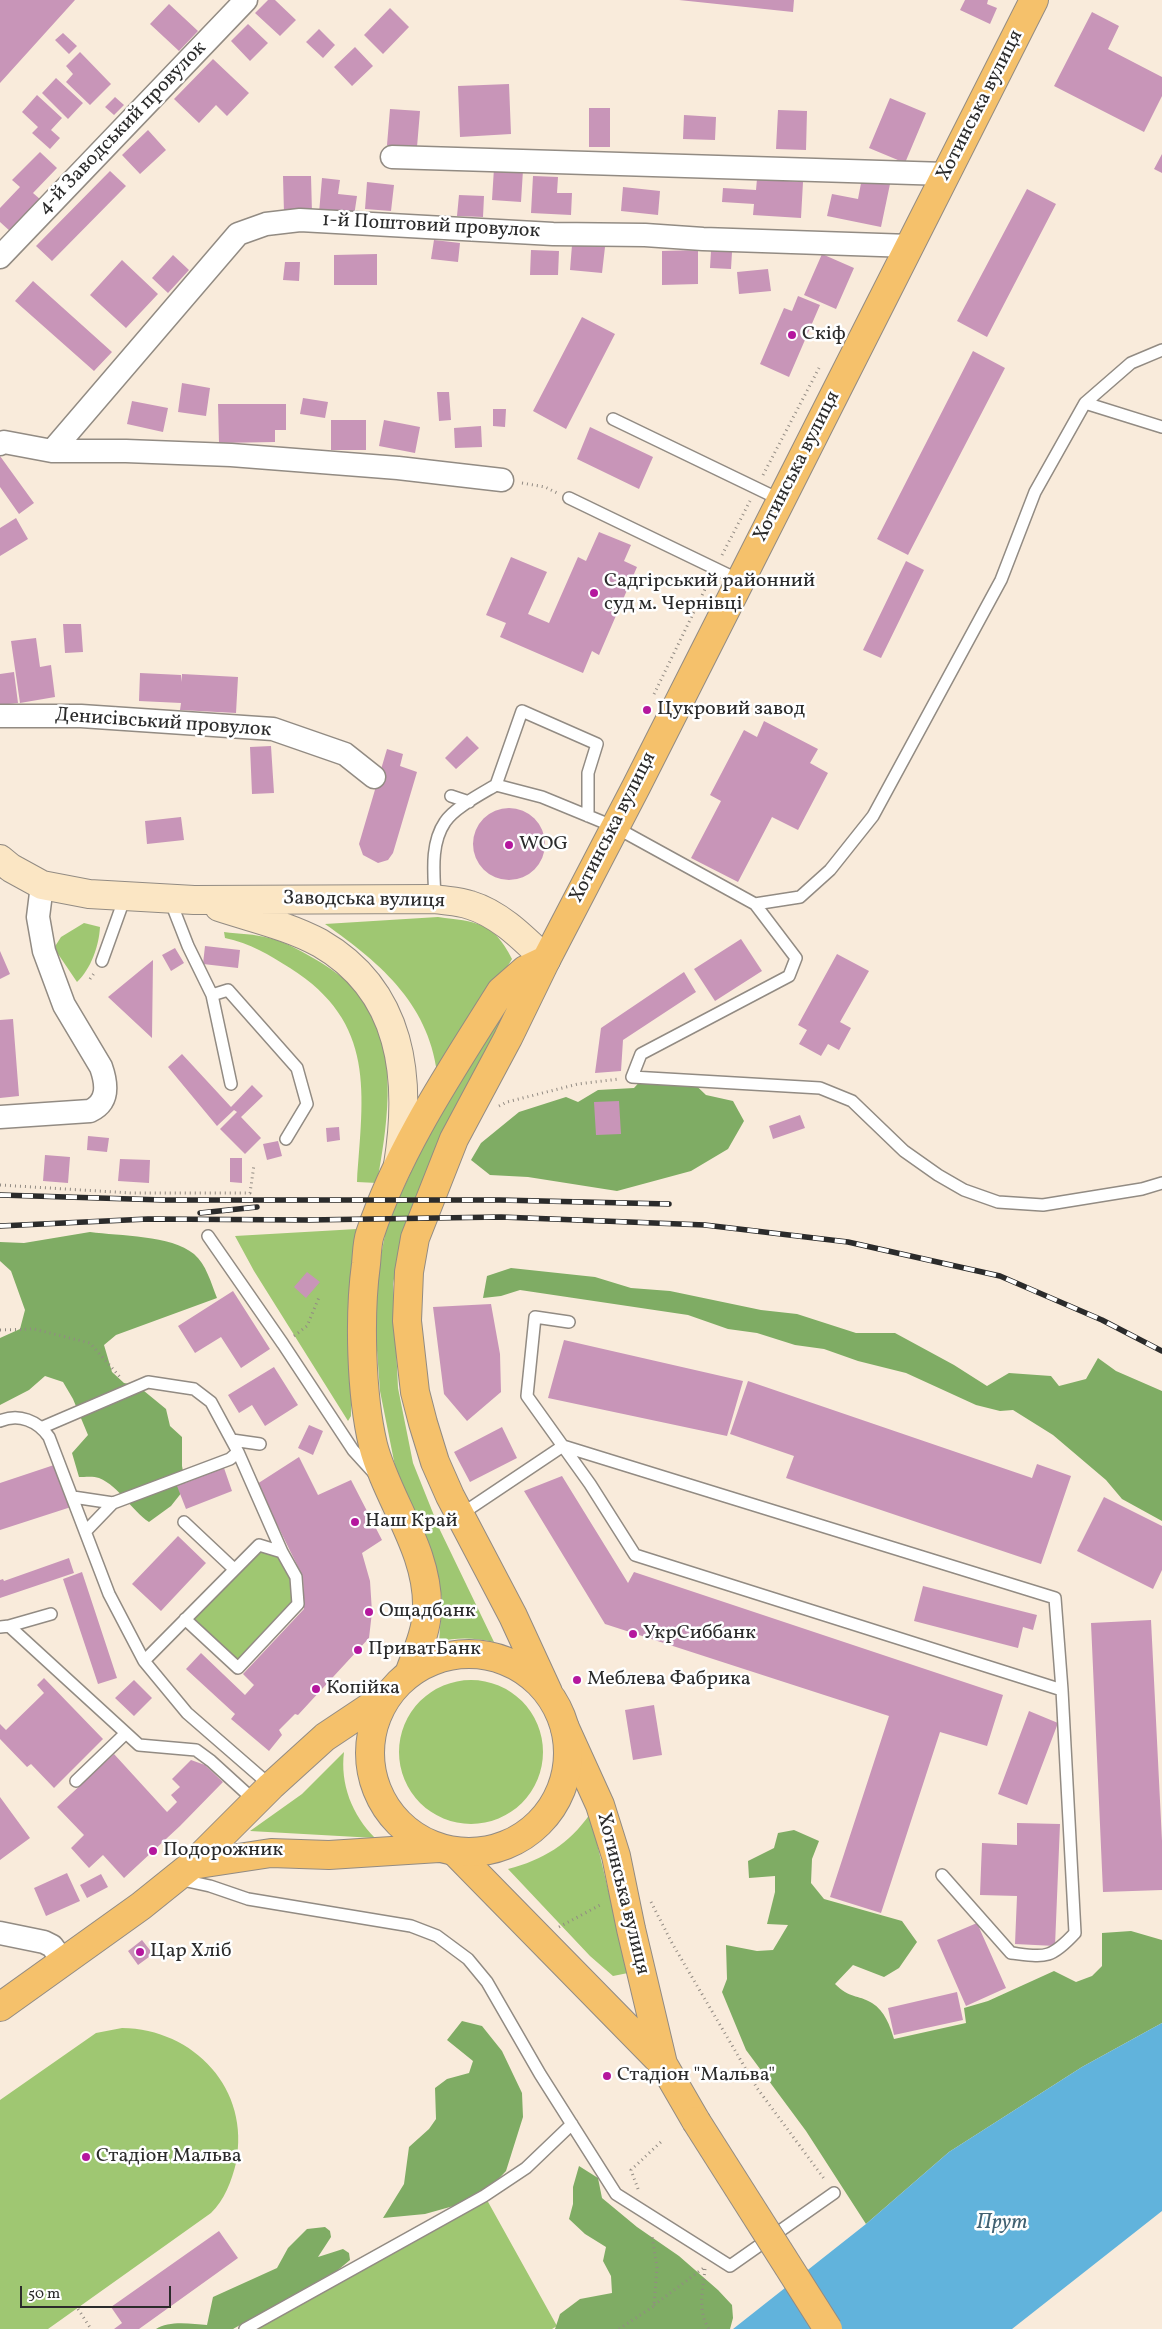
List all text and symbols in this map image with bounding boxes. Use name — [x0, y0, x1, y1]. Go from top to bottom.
street label: Хотинська вулиця — [933, 27, 1029, 185]
street label: 4-й Заводський провулок — [34, 37, 212, 221]
street label: 1-й Поштовий провулок — [321, 209, 541, 245]
place label: Скіф — [802, 323, 846, 347]
marker: Скіф — [786, 329, 798, 341]
street label: Хотинська вулиця — [750, 388, 846, 546]
place label: Садгірський районний суд м. Чернівці — [604, 570, 815, 617]
marker: Садгірський районний суд м. Чернівці — [588, 587, 600, 599]
place label: Цукровий завод — [657, 698, 805, 722]
street label: Денисівський провулок — [54, 704, 272, 744]
marker: Цукровий завод — [641, 704, 653, 716]
street label: Хотинська вулиця — [566, 749, 662, 907]
place label: WOG — [519, 833, 568, 857]
marker: WOG — [503, 839, 515, 851]
street label: Заводська вулиця — [283, 888, 445, 914]
place label: Наш Край — [365, 1510, 458, 1534]
marker: Наш Край — [349, 1516, 361, 1528]
place label: Ощадбанк — [379, 1600, 476, 1624]
marker: Ощадбанк — [363, 1606, 375, 1618]
place label: УкрСиббанк — [643, 1622, 756, 1646]
marker: УкрСиббанк — [627, 1628, 639, 1640]
place label: ПриватБанк — [368, 1638, 481, 1662]
marker: ПриватБанк — [352, 1644, 364, 1656]
place label: Меблева Фабрика — [587, 1668, 751, 1692]
marker: Меблева Фабрика — [571, 1674, 583, 1686]
place label: Копійка — [326, 1677, 400, 1701]
marker: Копійка — [310, 1683, 322, 1695]
street label: Хотинська вулиця — [590, 1811, 654, 1977]
place label: Подорожник — [163, 1839, 283, 1863]
marker: Подорожник — [147, 1845, 159, 1857]
place label: Цар Хліб — [150, 1940, 231, 1964]
marker: Цар Хліб — [134, 1946, 146, 1958]
place label: Стадіон "Мальва" — [617, 2064, 775, 2088]
marker: Стадіон "Мальва" — [601, 2070, 613, 2082]
place label: Стадіон Мальва — [96, 2145, 242, 2169]
marker: Стадіон Мальва — [80, 2151, 92, 2163]
water label: Прут — [977, 2211, 1027, 2237]
scale bar — [22, 2276, 174, 2308]
text: 50 m — [28, 2284, 60, 2305]

